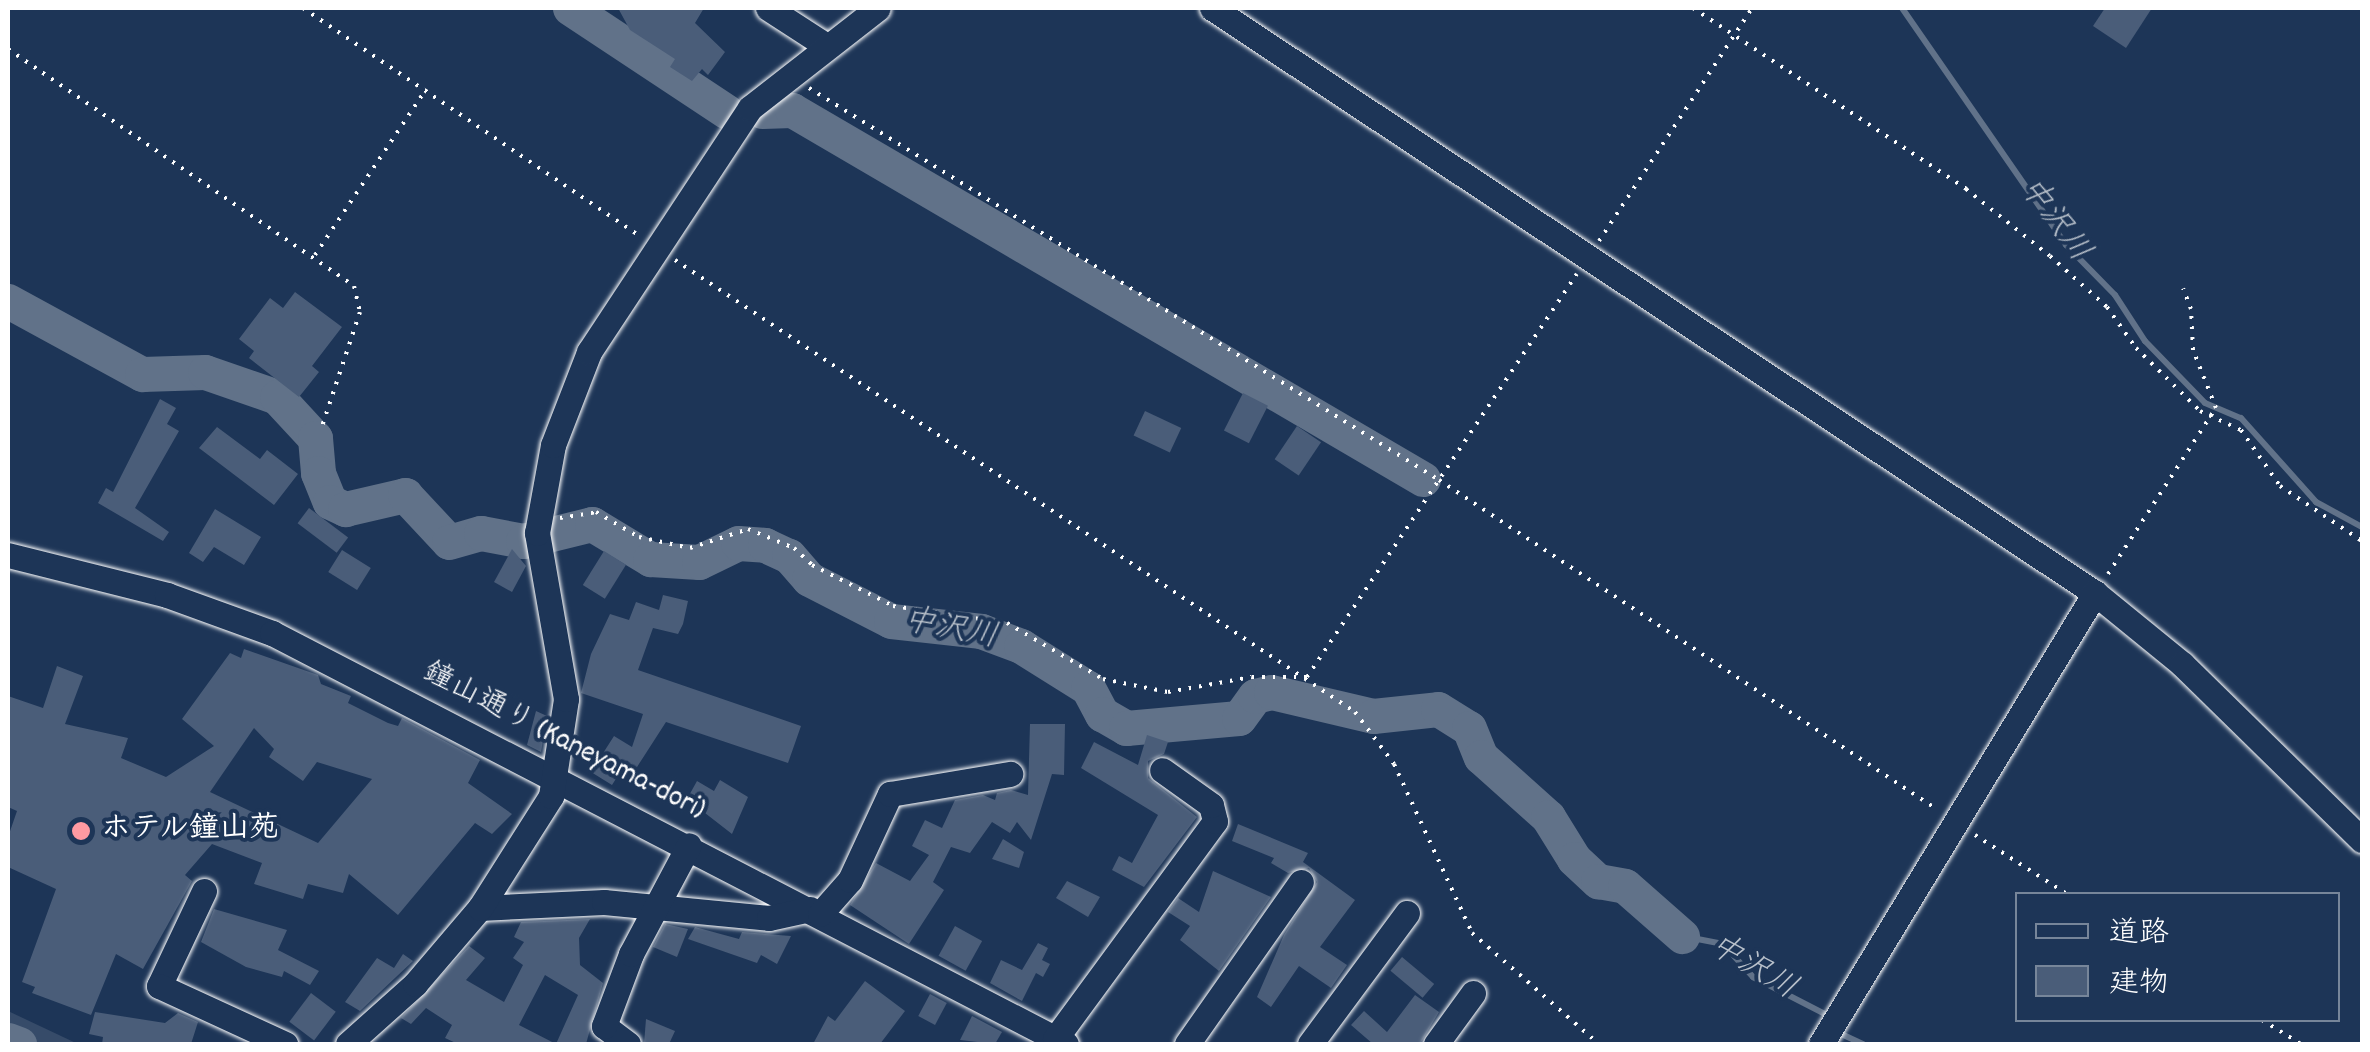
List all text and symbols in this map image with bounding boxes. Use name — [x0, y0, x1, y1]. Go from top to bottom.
water label: 中沢川 — [2009, 171, 2097, 271]
water label: 中沢川 — [899, 603, 1001, 659]
street label: 鐘山通り (Kaneyama-dori) — [416, 656, 710, 830]
place label: ホテル鐘山苑 — [101, 813, 281, 849]
marker: ホテル鐘山苑 — [70, 820, 92, 842]
legend — [2015, 892, 2340, 1022]
text: 道路 — [2109, 914, 2169, 957]
water label: 中沢川 — [1701, 928, 1803, 1010]
text: 建物 — [2109, 964, 2169, 1007]

